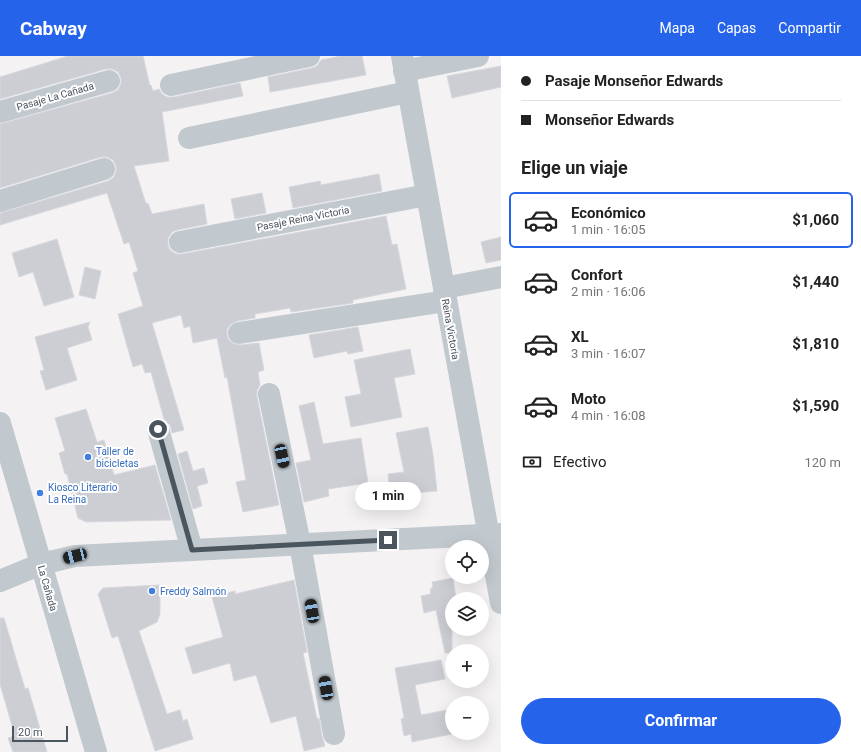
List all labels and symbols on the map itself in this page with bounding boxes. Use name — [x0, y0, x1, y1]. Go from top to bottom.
street label: Pasaje La Cañada — [15, 80, 95, 113]
street label: Pasaje Reina Victoria — [256, 204, 350, 233]
street label: Reina Victoria — [440, 298, 461, 360]
route start — [149, 420, 167, 438]
car — [274, 443, 290, 469]
place label: Taller de bicicletas — [96, 446, 139, 469]
marker: Taller de bicicletas — [83, 452, 93, 462]
place label: Kiosco Literario La Reina — [48, 482, 118, 505]
callout: 1 min — [355, 482, 421, 510]
marker: Kiosco Literario La Reina — [35, 488, 45, 498]
route end — [379, 531, 397, 549]
car — [62, 547, 88, 565]
street label: La Cañada — [36, 564, 59, 612]
marker: Freddy Salmón — [147, 586, 157, 596]
place label: Freddy Salmón — [160, 586, 226, 597]
car — [304, 598, 320, 624]
car — [318, 675, 334, 701]
scale bar — [12, 724, 68, 743]

